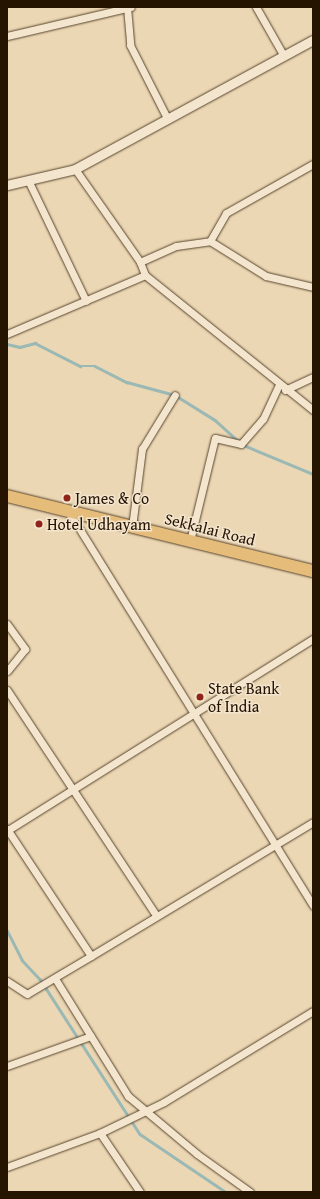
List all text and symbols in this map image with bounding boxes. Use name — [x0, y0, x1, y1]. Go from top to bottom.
place label: James & Co — [75, 488, 149, 508]
marker: James & Co — [62, 493, 72, 503]
street label: Sekkalai Road — [163, 508, 257, 550]
place label: Hotel Udhayam — [47, 514, 151, 534]
marker: Hotel Udhayam — [34, 519, 44, 529]
place label: State Bank of India — [208, 678, 279, 716]
marker: State Bank of India — [195, 692, 205, 702]

